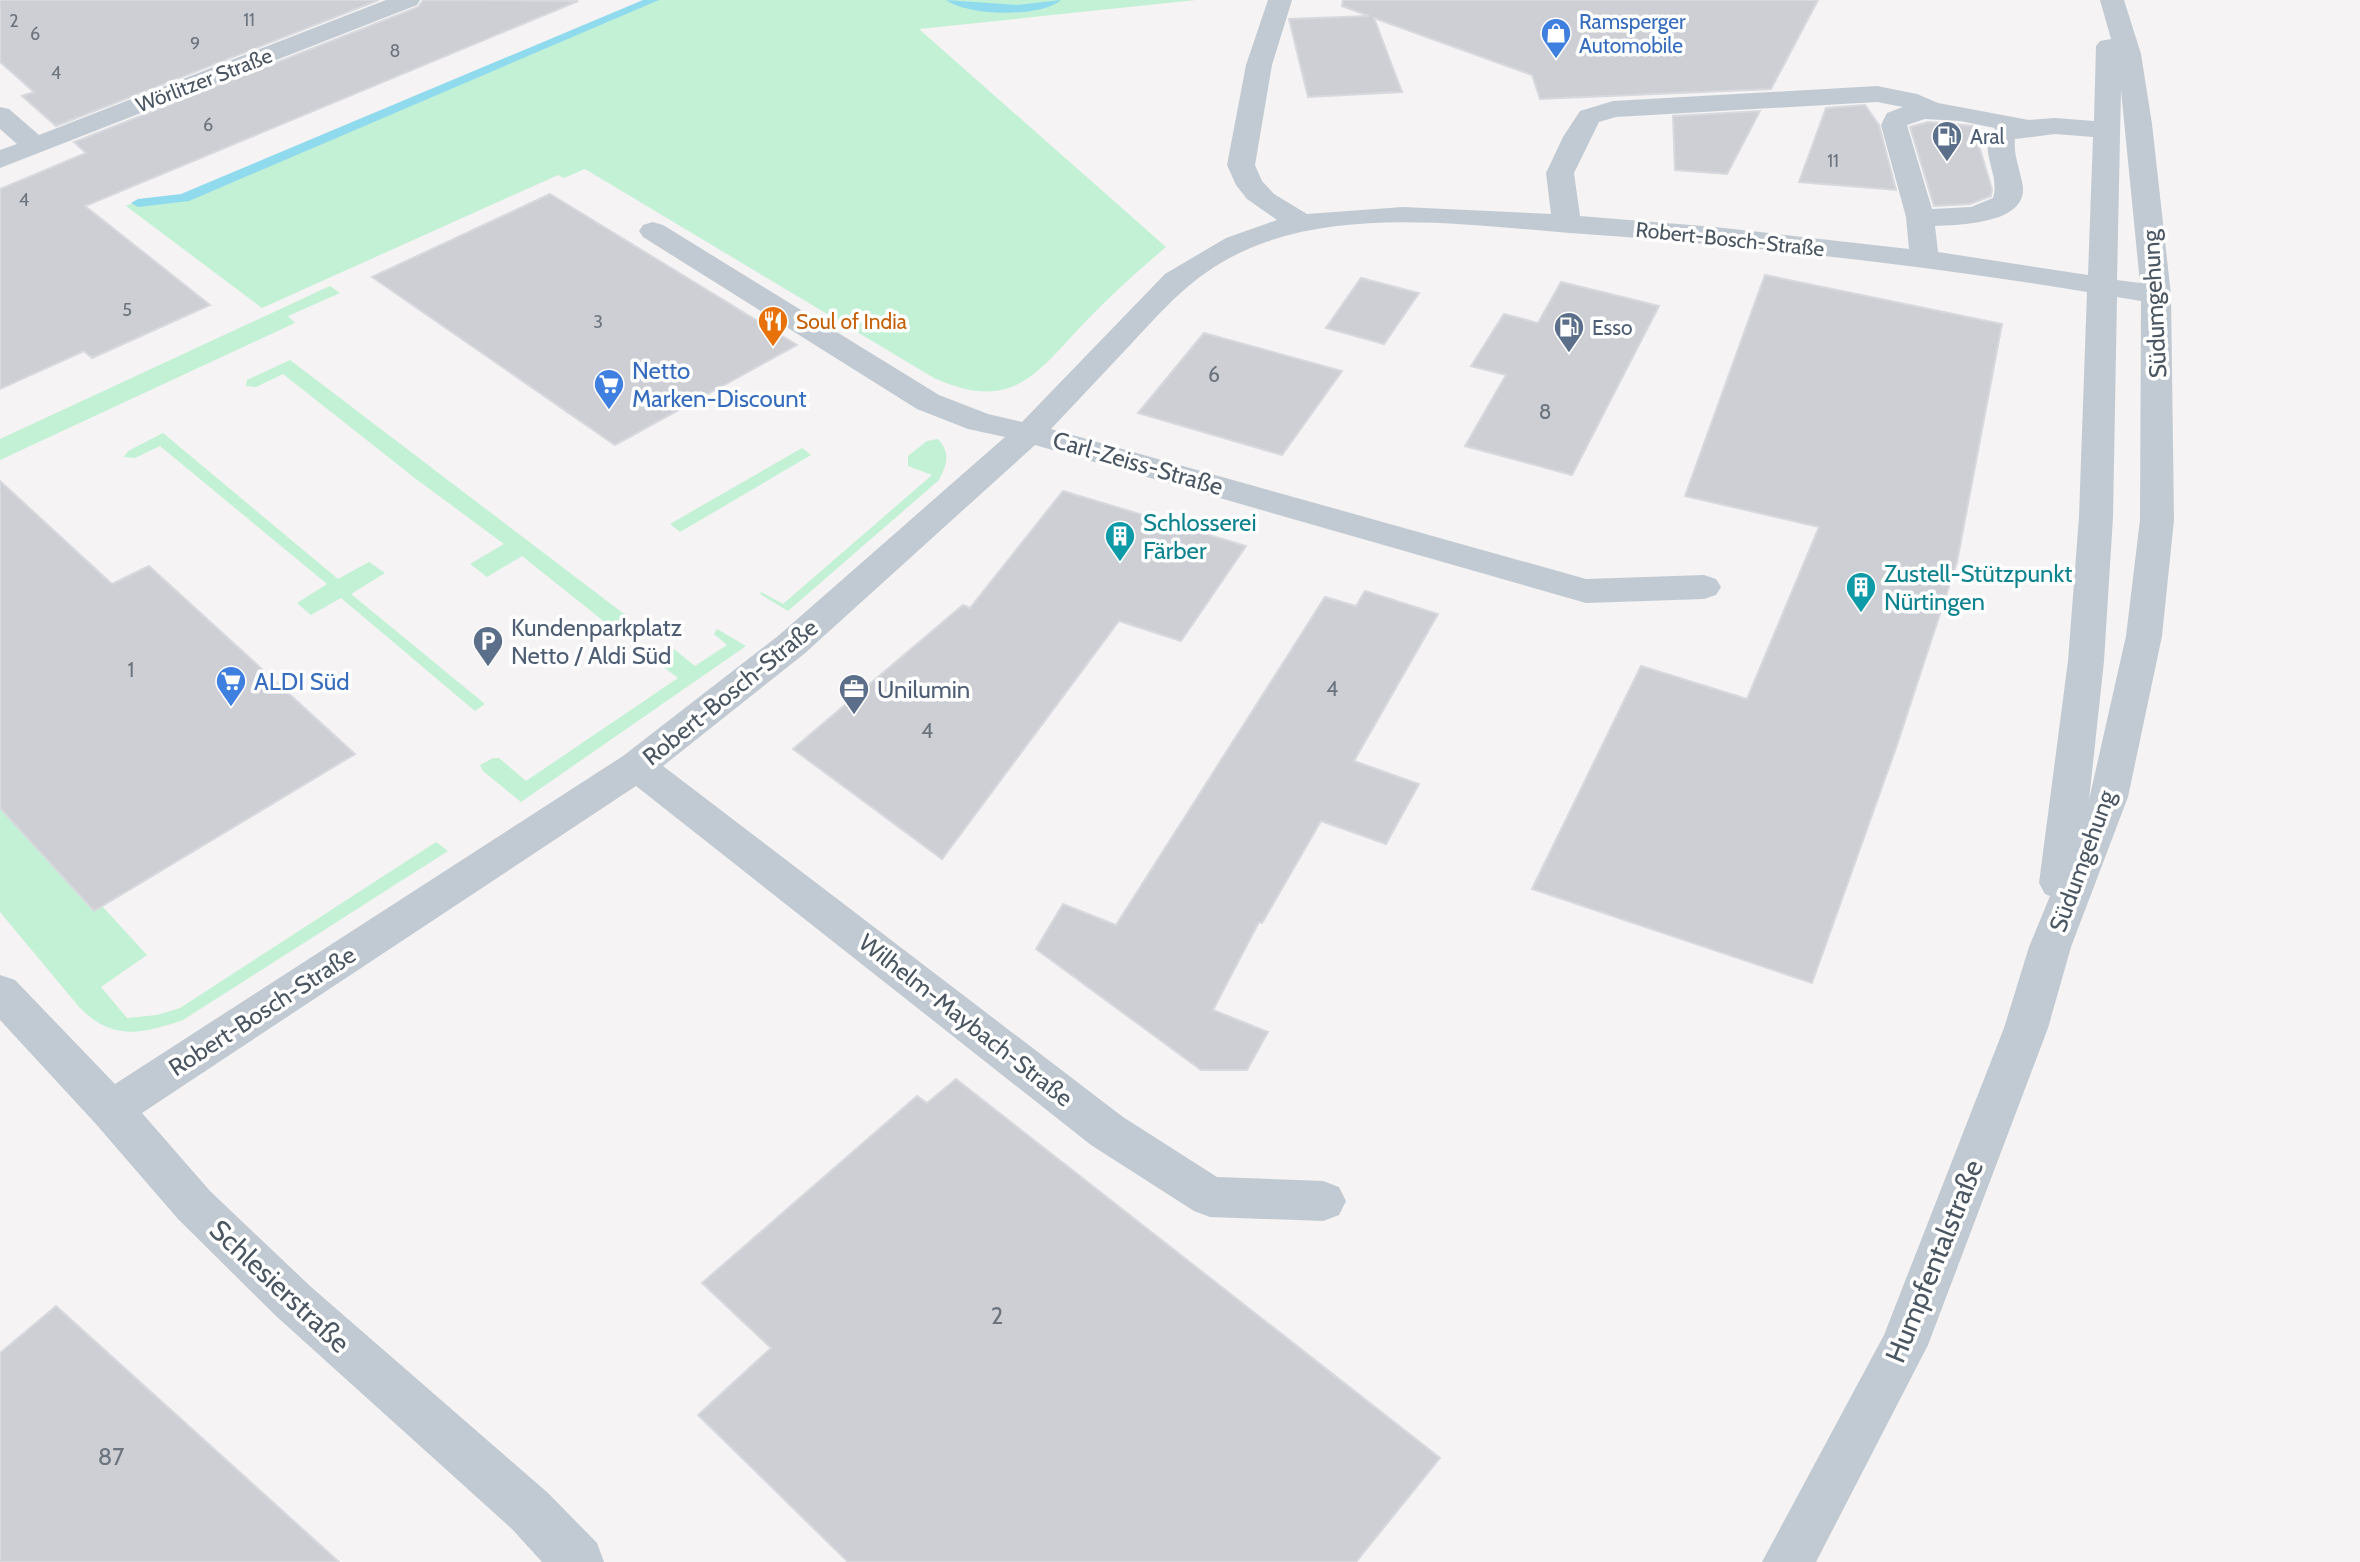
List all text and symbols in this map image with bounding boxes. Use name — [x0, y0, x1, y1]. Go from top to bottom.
house number: 11 — [243, 9, 255, 31]
place label: Ramsperger Automobile — [1579, 9, 1686, 58]
house number: 2 — [9, 10, 19, 32]
shop icon: Ramsperger Automobile — [1539, 16, 1573, 60]
house number: 6 — [30, 23, 40, 45]
house number: 9 — [190, 33, 200, 55]
house number: 8 — [390, 40, 400, 62]
street label: Wörlitzer Straße — [132, 42, 276, 117]
house number: 4 — [51, 62, 61, 84]
house number: 6 — [203, 114, 213, 136]
fuel station icon: Aral — [1930, 119, 1964, 163]
place label: Aral — [1970, 124, 2005, 149]
house number: 11 — [1827, 150, 1839, 172]
house number: 4 — [19, 189, 29, 211]
street label: Robert-Bosch-Straße — [1634, 217, 1826, 261]
street label: Südumgehung — [2136, 228, 2172, 379]
house number: 5 — [122, 299, 132, 321]
restaurant icon: Soul of India — [756, 304, 790, 348]
place label: Soul of India — [796, 309, 907, 334]
fuel station icon: Esso — [1552, 310, 1586, 354]
house number: 3 — [593, 311, 603, 333]
place label: Esso — [1592, 315, 1632, 340]
place label: Netto Marken-Discount — [632, 356, 807, 413]
house number: 6 — [1208, 362, 1220, 387]
supermarket icon: Netto Marken-Discount — [592, 367, 626, 411]
house number: 8 — [1539, 399, 1551, 424]
street label: Carl-Zeiss-Straße — [1050, 425, 1226, 501]
place label: Schlosserei Färber — [1143, 508, 1256, 565]
building icon: Schlosserei Färber — [1103, 519, 1137, 563]
place label: Zustell-Stützpunkt Nürtingen — [1884, 559, 2072, 616]
building icon: Zustell-Stützpunkt Nürtingen — [1844, 570, 1878, 614]
place label: Kundenparkplatz Netto / Aldi Süd — [511, 613, 682, 670]
street label: Robert-Bosch-Straße — [637, 613, 823, 771]
parking icon: Kundenparkplatz Netto / Aldi Süd — [471, 624, 505, 668]
house number: 1 — [128, 657, 134, 682]
supermarket icon: ALDI Süd — [214, 664, 248, 708]
place label: ALDI Süd — [254, 667, 350, 696]
office icon: Unilumin — [837, 672, 871, 716]
place label: Unilumin — [877, 675, 970, 704]
house number: 4 — [1326, 676, 1338, 701]
house number: 4 — [921, 718, 933, 743]
street label: Südumgehung — [2043, 785, 2121, 936]
street label: Wilhelm-Maybach-Straße — [853, 928, 1079, 1112]
street label: Robert-Bosch-Straße — [163, 940, 361, 1082]
street label: Humpfentalstraße — [1878, 1155, 1990, 1367]
street label: Schlesierstraße — [203, 1212, 357, 1360]
house number: 2 — [991, 1301, 1003, 1330]
house number: 87 — [98, 1442, 124, 1471]

